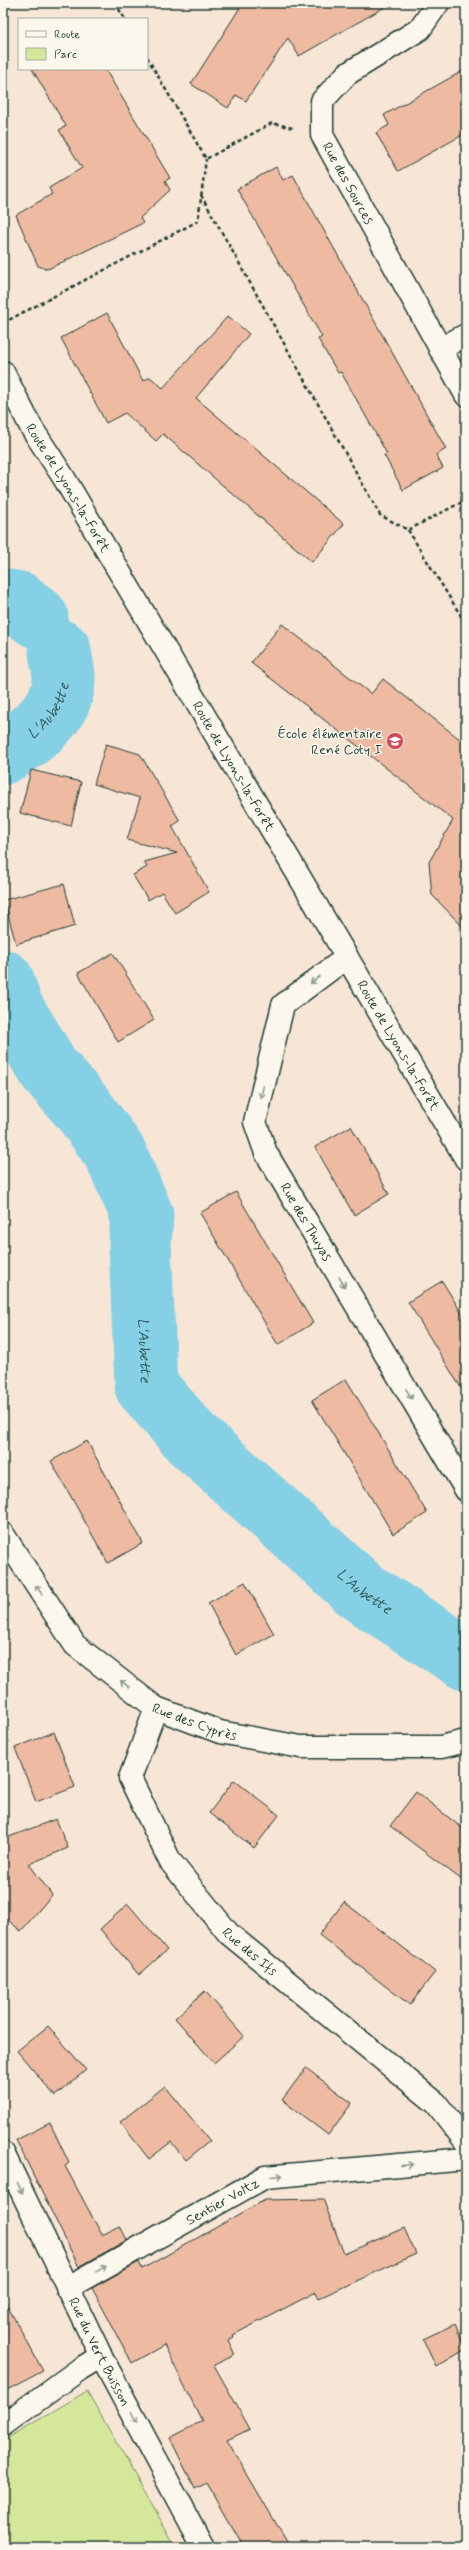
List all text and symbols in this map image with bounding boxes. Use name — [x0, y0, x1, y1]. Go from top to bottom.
legend — [18, 18, 148, 70]
text: Route — [54, 27, 80, 43]
text: Parc — [54, 47, 77, 63]
street label: Rue des Sources — [318, 139, 378, 228]
street label: Route de Lyons-la-Forêt — [21, 420, 114, 557]
water label: L'Aubette — [24, 681, 75, 744]
street label: Route de Lyons-la-Forêt — [188, 698, 279, 836]
place label: École élémentaire René Coty I — [277, 725, 382, 759]
school or university icon: École élémentaire René Coty I — [385, 731, 405, 751]
one-way arrow — [309, 976, 320, 984]
street label: Route de Lyons-la-Forêt — [352, 977, 444, 1115]
one-way arrow — [258, 1085, 265, 1098]
street label: Rue des Thuyas — [276, 1180, 336, 1265]
one-way arrow — [339, 1276, 347, 1288]
water label: L'Aubette — [132, 1318, 155, 1384]
one-way arrow — [405, 1388, 413, 1400]
water label: L'Aubette — [332, 1565, 396, 1620]
one-way arrow — [35, 1585, 43, 1596]
one-way arrow — [120, 1680, 131, 1688]
street label: Rue des Cyprès — [150, 1699, 238, 1745]
street label: Rue des Ifs — [217, 1924, 281, 1980]
one-way arrow — [400, 2161, 413, 2168]
one-way arrow — [270, 2172, 283, 2180]
street label: Sentier Voltz — [183, 2174, 263, 2230]
one-way arrow — [17, 2182, 24, 2194]
one-way arrow — [95, 2264, 107, 2272]
street label: Rue du Vert Buisson — [64, 2295, 134, 2410]
one-way arrow — [130, 2411, 138, 2423]

